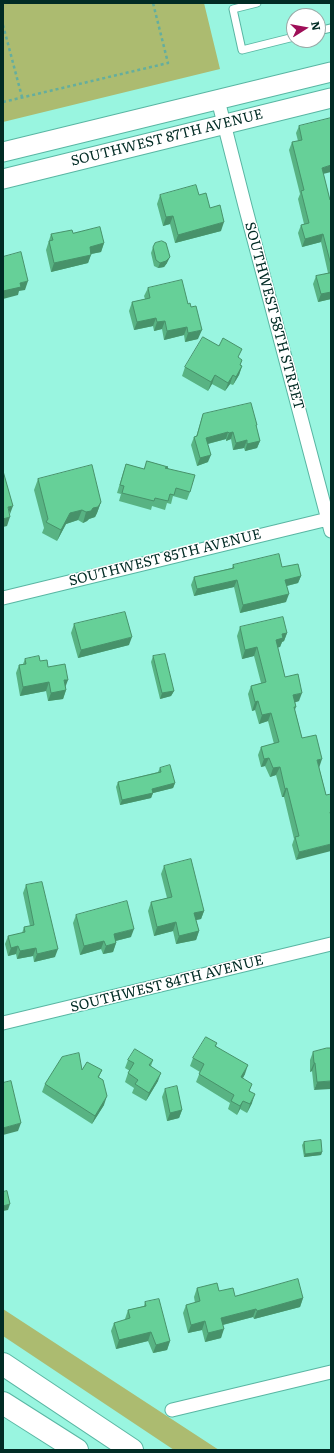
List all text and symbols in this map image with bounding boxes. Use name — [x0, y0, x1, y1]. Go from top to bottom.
north arrow — [286, 8, 326, 48]
text: N — [308, 20, 326, 32]
street label: SOUTHWEST 87TH AVENUE — [69, 106, 265, 170]
street label: SOUTHWEST 58TH STREET — [241, 220, 307, 412]
street label: SOUTHWEST 85TH AVENUE — [67, 526, 263, 590]
street label: SOUTHWEST 84TH AVENUE — [69, 952, 265, 1016]

